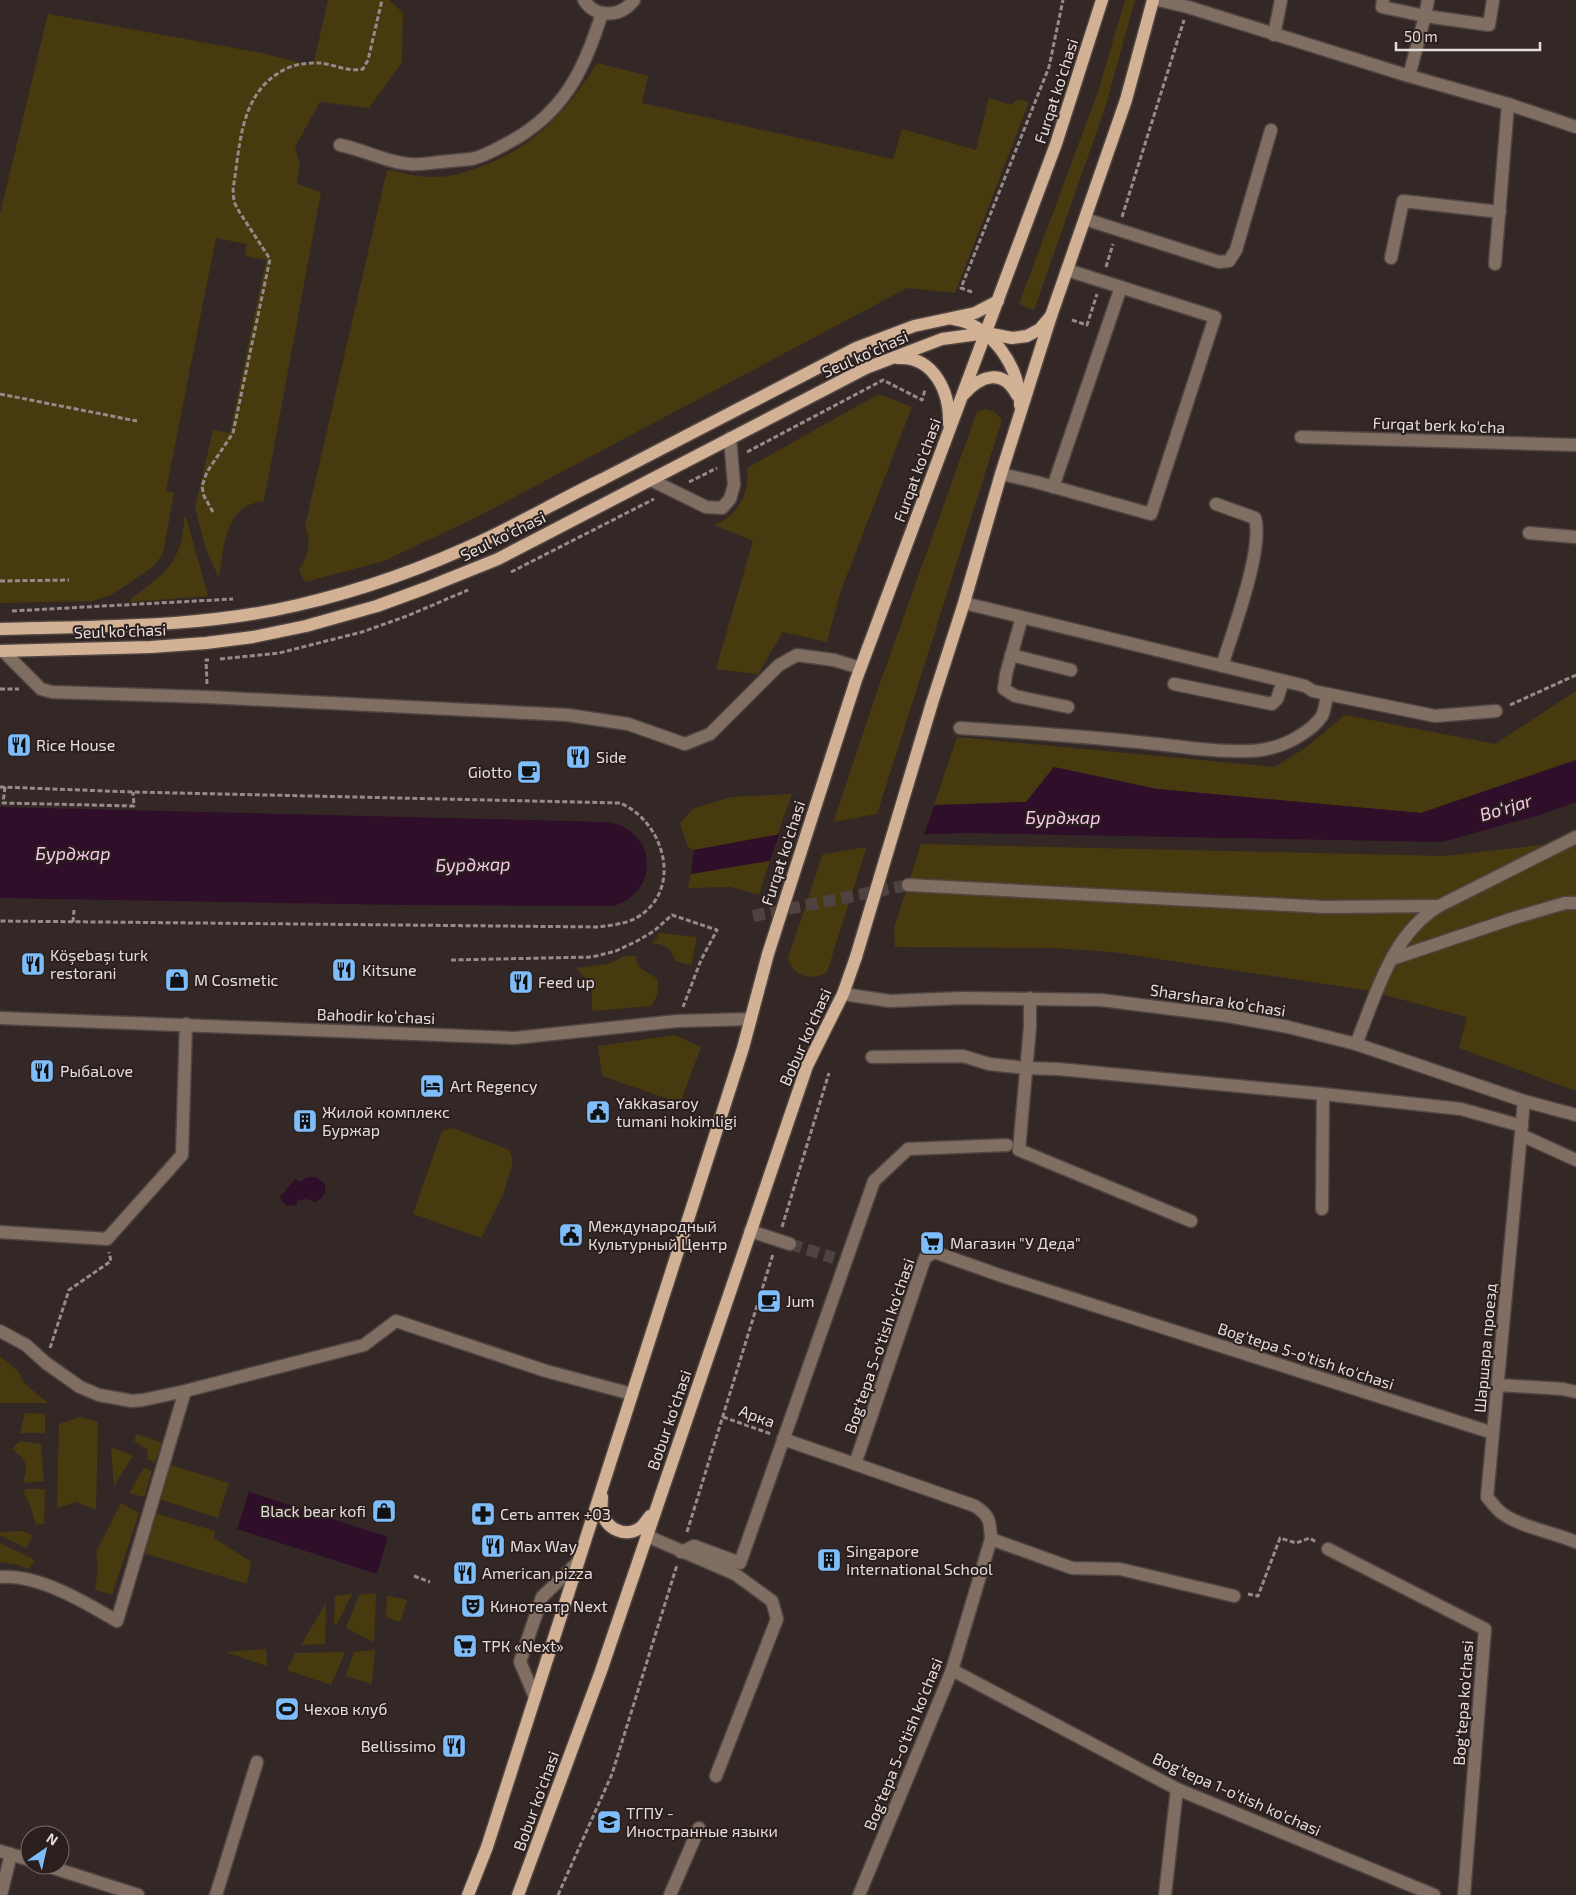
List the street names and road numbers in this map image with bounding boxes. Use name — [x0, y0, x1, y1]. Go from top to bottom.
street label: Furqat ko'chasi — [1030, 36, 1081, 146]
street label: Seul ko'chasi — [819, 326, 911, 381]
street label: Furqat berk ko'cha — [1372, 413, 1506, 436]
street label: Furqat ko'chasi — [889, 415, 944, 524]
street label: Seul ko'chasi — [457, 507, 548, 564]
street label: Seul ko'chasi — [73, 619, 166, 642]
street label: Furqat ko'chasi — [757, 798, 808, 908]
street label: Sharshara koʻchasi — [1149, 979, 1287, 1020]
street label: Bobur ko'chasi — [775, 985, 835, 1088]
street label: Bahodir koʻchasi — [316, 1004, 436, 1027]
street label: Bog'tepa 5-o'tish ko'chasi — [840, 1256, 918, 1436]
street label: Шаршара проезд — [1469, 1282, 1500, 1414]
street label: Bog'tepa 5-o'tish ko'chasi — [1216, 1318, 1397, 1393]
street label: Bobur ko'chasi — [643, 1367, 695, 1472]
street label: Арка — [737, 1400, 778, 1431]
street label: Bog'tepa ko'chasi — [1449, 1640, 1476, 1766]
street label: Bog'tepa 5-o'tish ko'chasi — [859, 1655, 946, 1833]
street label: Bobur ko'chasi — [509, 1748, 562, 1853]
street label: Bog'tepa 1-o'tish ko'chasi — [1150, 1748, 1324, 1839]

